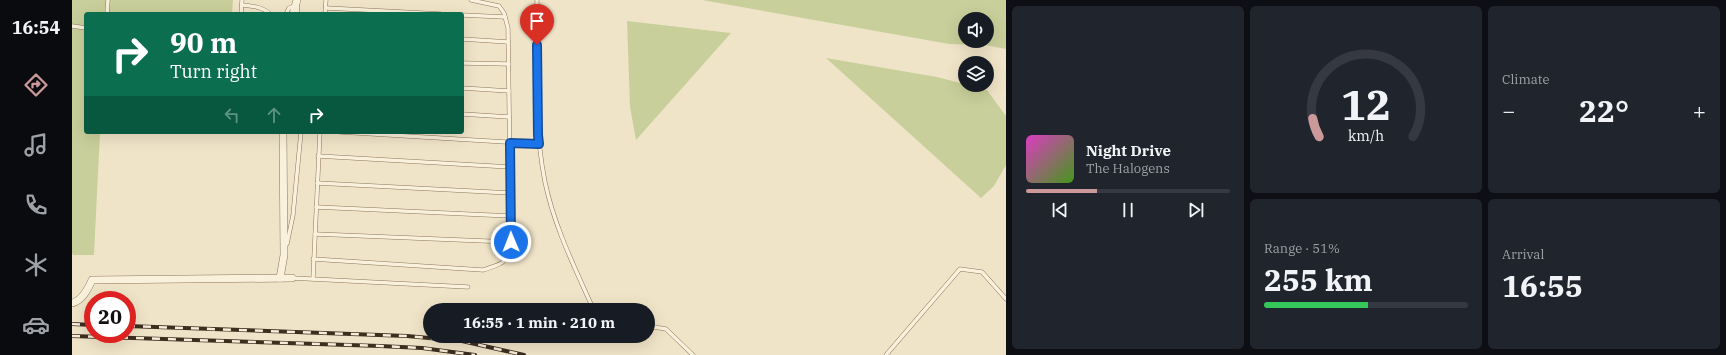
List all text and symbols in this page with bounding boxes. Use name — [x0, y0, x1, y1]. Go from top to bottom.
pin — [520, 4, 554, 45]
icon: arrive — [526, 10, 548, 32]
map controls — [958, 12, 994, 92]
button: sound — [958, 12, 994, 48]
text: 16:54 — [12, 16, 60, 39]
text: 90 m — [170, 24, 237, 61]
icon: right — [104, 28, 156, 80]
button: layers — [958, 56, 994, 92]
text: Turn right — [170, 60, 257, 83]
icon: directions — [22, 71, 50, 99]
text: Climate — [1502, 71, 1549, 88]
text: 12 — [1341, 77, 1391, 131]
text: 22° — [1579, 91, 1629, 130]
text: − — [1502, 96, 1515, 125]
text: + — [1693, 96, 1706, 125]
icon: left — [221, 104, 243, 126]
icon: ahead — [263, 104, 285, 126]
icon: right — [305, 104, 327, 126]
text: km/h — [1348, 126, 1384, 145]
icon: music — [22, 131, 50, 159]
text: Night Drive — [1086, 141, 1171, 160]
text: The Halogens — [1086, 160, 1170, 177]
icon: phone — [22, 191, 50, 219]
icon: previous — [1049, 199, 1071, 221]
icon: pause — [1117, 199, 1139, 221]
icon: next — [1185, 199, 1207, 221]
position arrow — [490, 221, 532, 263]
text: Range · 51% — [1264, 240, 1340, 257]
text: Arrival — [1502, 246, 1544, 263]
icon: climate — [22, 251, 50, 279]
text: 255 km — [1264, 260, 1373, 299]
text: 16:55 — [1502, 266, 1583, 305]
speed limit sign: 20 — [84, 291, 136, 343]
icon: car — [22, 311, 50, 339]
text: 16:55 · 1 min · 210 m — [463, 313, 615, 332]

